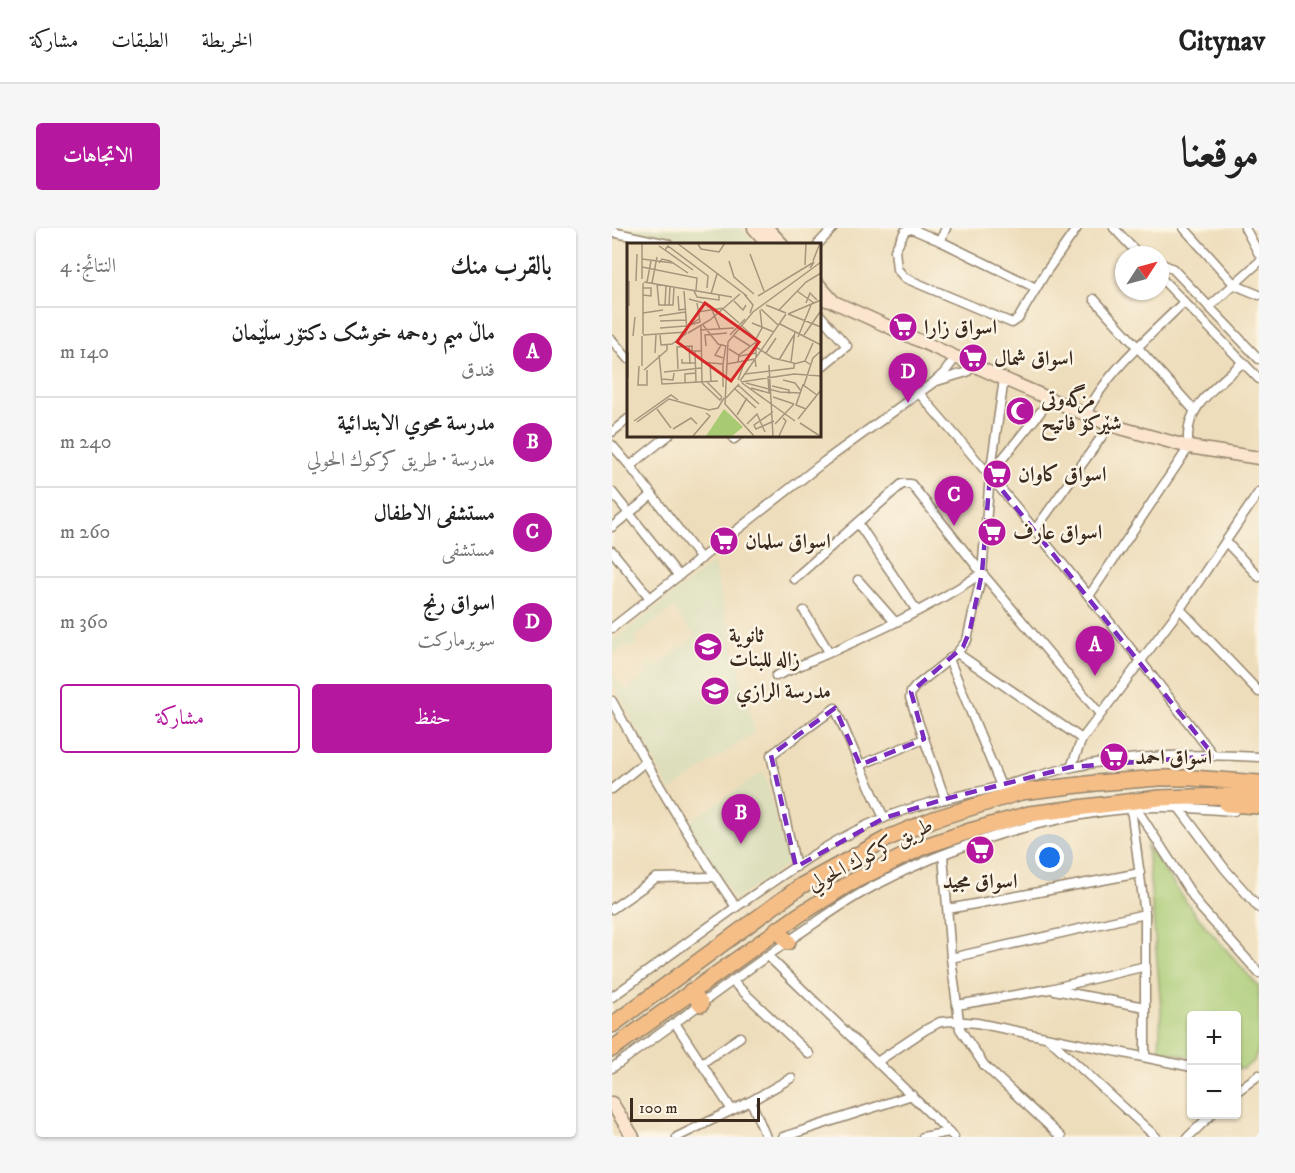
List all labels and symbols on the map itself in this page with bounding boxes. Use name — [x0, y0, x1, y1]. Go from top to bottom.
inset map — [627, 243, 820, 436]
north arrow — [1115, 246, 1169, 300]
supermarket icon: اسواق زارا — [887, 311, 919, 343]
place label: اسواق زارا — [924, 315, 997, 341]
supermarket icon: اسواق شمال — [957, 342, 989, 374]
place label: اسواق شمال — [994, 346, 1073, 372]
pin: D — [888, 354, 928, 403]
place label: مزگەوتی شێرکۆ فاتیح — [1040, 384, 1122, 442]
mosque icon: مزگەوتی شێرکۆ فاتیح — [1004, 395, 1036, 427]
supermarket icon: اسواق كاوان — [981, 458, 1013, 490]
place label: اسواق كاوان — [1018, 462, 1106, 488]
pin: C — [934, 476, 974, 526]
supermarket icon: اسواق عارف — [976, 516, 1008, 548]
place label: اسواق عارف — [1013, 520, 1102, 546]
supermarket icon: اسواق سلمان — [708, 525, 740, 557]
place label: اسواق سلمان — [745, 529, 831, 555]
place label: ثانوية زاله للبنات — [729, 623, 800, 673]
pin: A — [1076, 626, 1114, 676]
school or university icon: ثانوية زاله للبنات — [692, 631, 724, 663]
school or university icon: مدرسة الرازي — [699, 675, 731, 707]
place label: مدرسة الرازي — [736, 679, 831, 708]
supermarket icon: اسواق احمد — [1098, 741, 1130, 773]
place label: اسواق احمد — [1135, 745, 1212, 771]
pin: B — [722, 794, 760, 844]
street label: طريق كركوك الحولي — [803, 812, 939, 900]
supermarket icon: اسواق مجيد — [964, 834, 996, 866]
your location — [1035, 843, 1064, 872]
place label: اسواق مجيد — [943, 869, 1017, 895]
scale bar — [630, 1095, 760, 1122]

